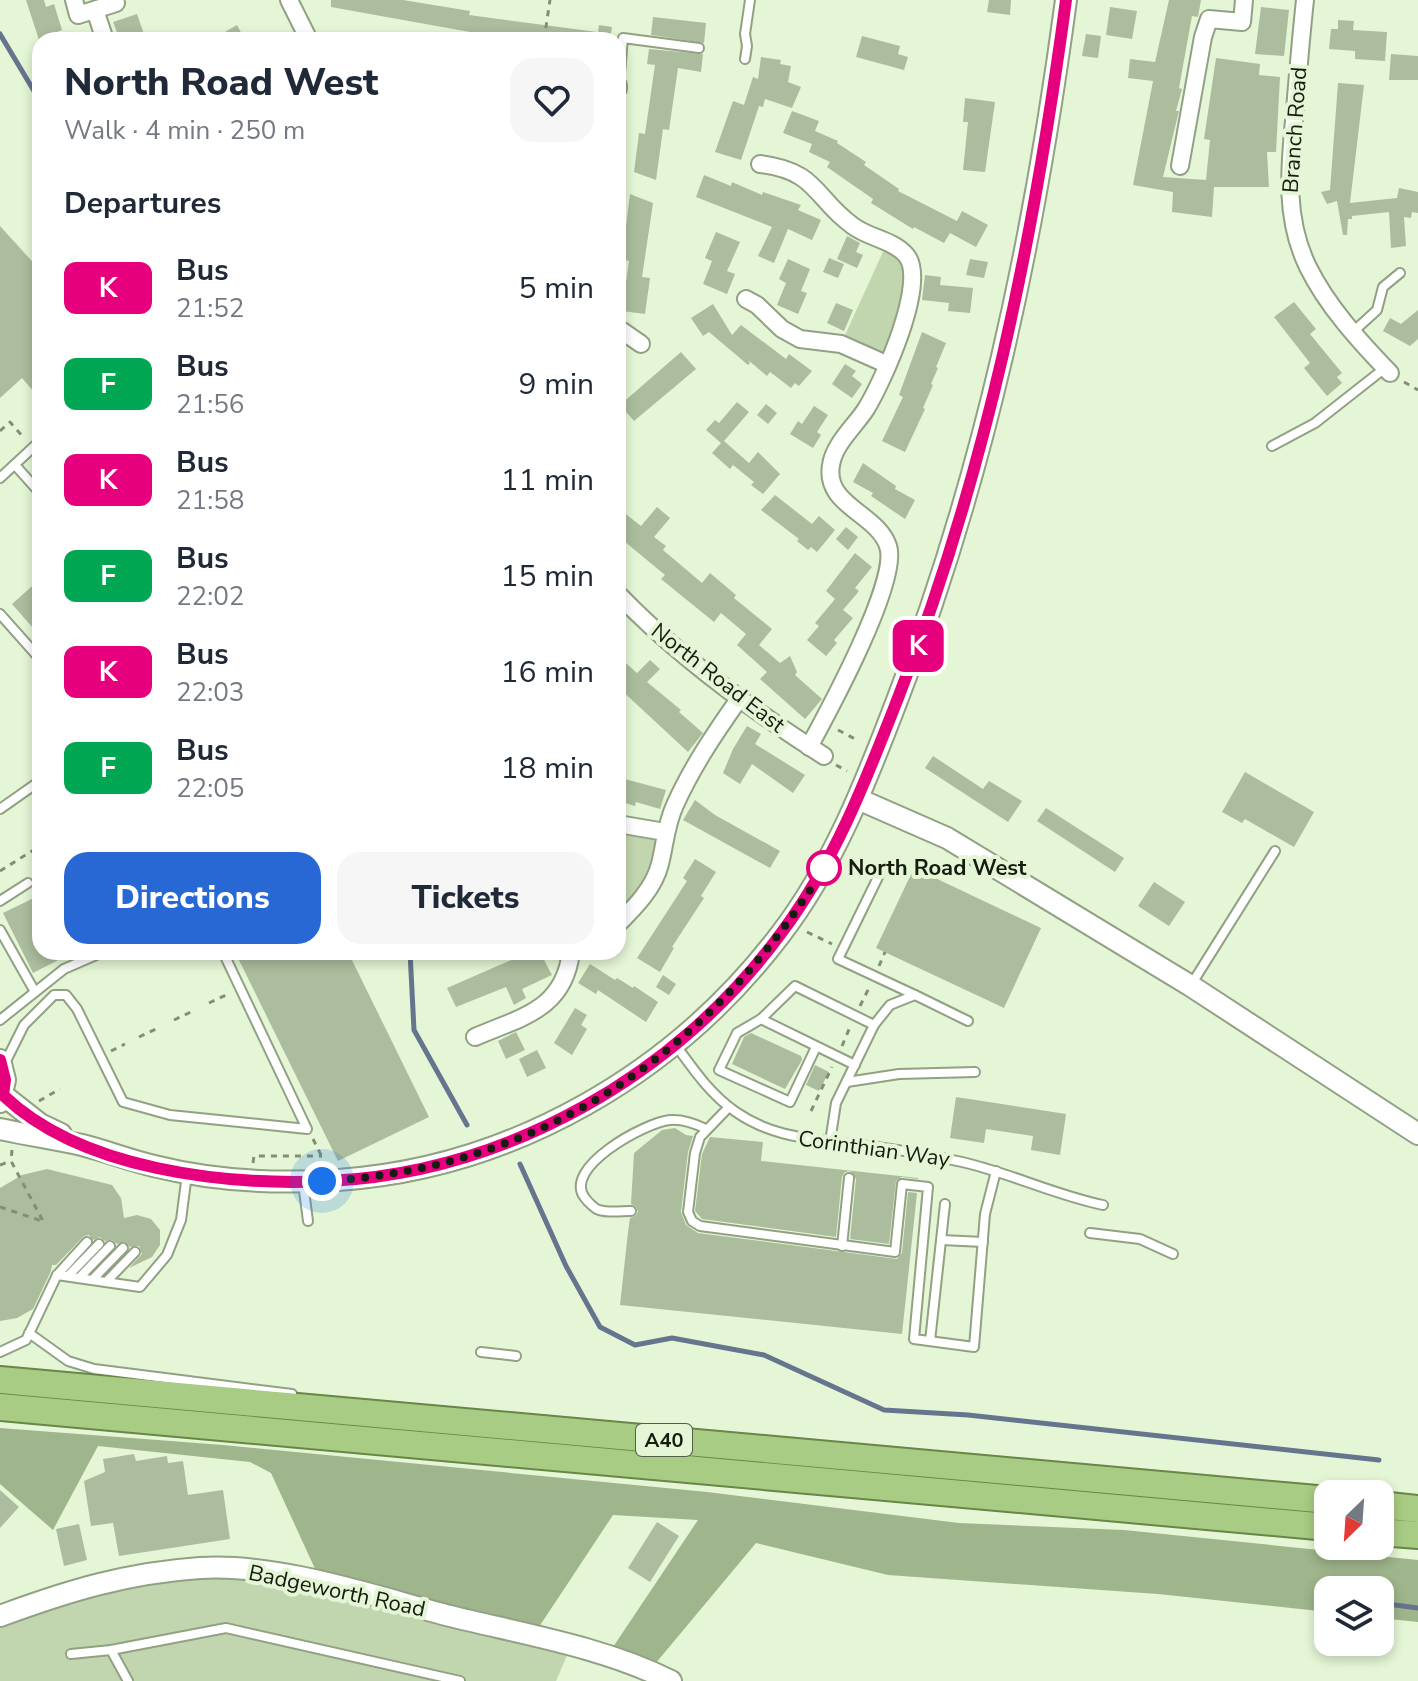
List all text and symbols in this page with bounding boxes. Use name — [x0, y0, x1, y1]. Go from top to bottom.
text: North Road West — [64, 57, 378, 108]
button: heart — [510, 58, 594, 142]
street label: Branch Road — [1276, 66, 1314, 194]
text: Walk · 4 min · 250 m — [64, 113, 305, 148]
text: Departures — [64, 183, 221, 224]
text: Bus — [176, 250, 229, 291]
text: 5 min — [519, 268, 594, 309]
text: K — [99, 269, 117, 307]
text: 21:52 — [176, 291, 244, 326]
text: Bus — [176, 346, 229, 387]
text: 9 min — [519, 364, 594, 405]
text: F — [100, 365, 116, 403]
text: 21:56 — [176, 387, 244, 422]
text: Bus — [176, 442, 229, 483]
text: 11 min — [501, 460, 594, 501]
text: K — [99, 461, 117, 499]
text: 21:58 — [176, 483, 244, 518]
text: Bus — [176, 538, 229, 579]
text: 15 min — [501, 556, 594, 597]
text: F — [100, 557, 116, 595]
text: 22:02 — [176, 579, 244, 614]
street label: North Road East — [645, 616, 791, 740]
line badge: K — [892, 620, 944, 672]
text: K — [909, 627, 927, 665]
text: Bus — [176, 634, 229, 675]
text: 16 min — [501, 652, 594, 693]
text: K — [99, 653, 117, 691]
text: 22:03 — [176, 675, 244, 710]
text: Bus — [176, 730, 229, 771]
text: 18 min — [501, 748, 594, 789]
text: F — [100, 749, 116, 787]
text: 22:05 — [176, 771, 244, 806]
marker: North Road West — [807, 851, 841, 885]
button: Directions — [64, 852, 321, 944]
button: Tickets — [337, 852, 594, 944]
place label: North Road West — [848, 853, 1027, 883]
street label: Corinthian Way — [796, 1124, 952, 1175]
your location — [302, 1161, 342, 1201]
road number: A40 — [636, 1424, 692, 1456]
north arrow — [1314, 1480, 1394, 1560]
map controls — [1314, 1480, 1394, 1656]
street label: Badgeworth Road — [246, 1558, 428, 1624]
button: layers — [1314, 1576, 1394, 1656]

